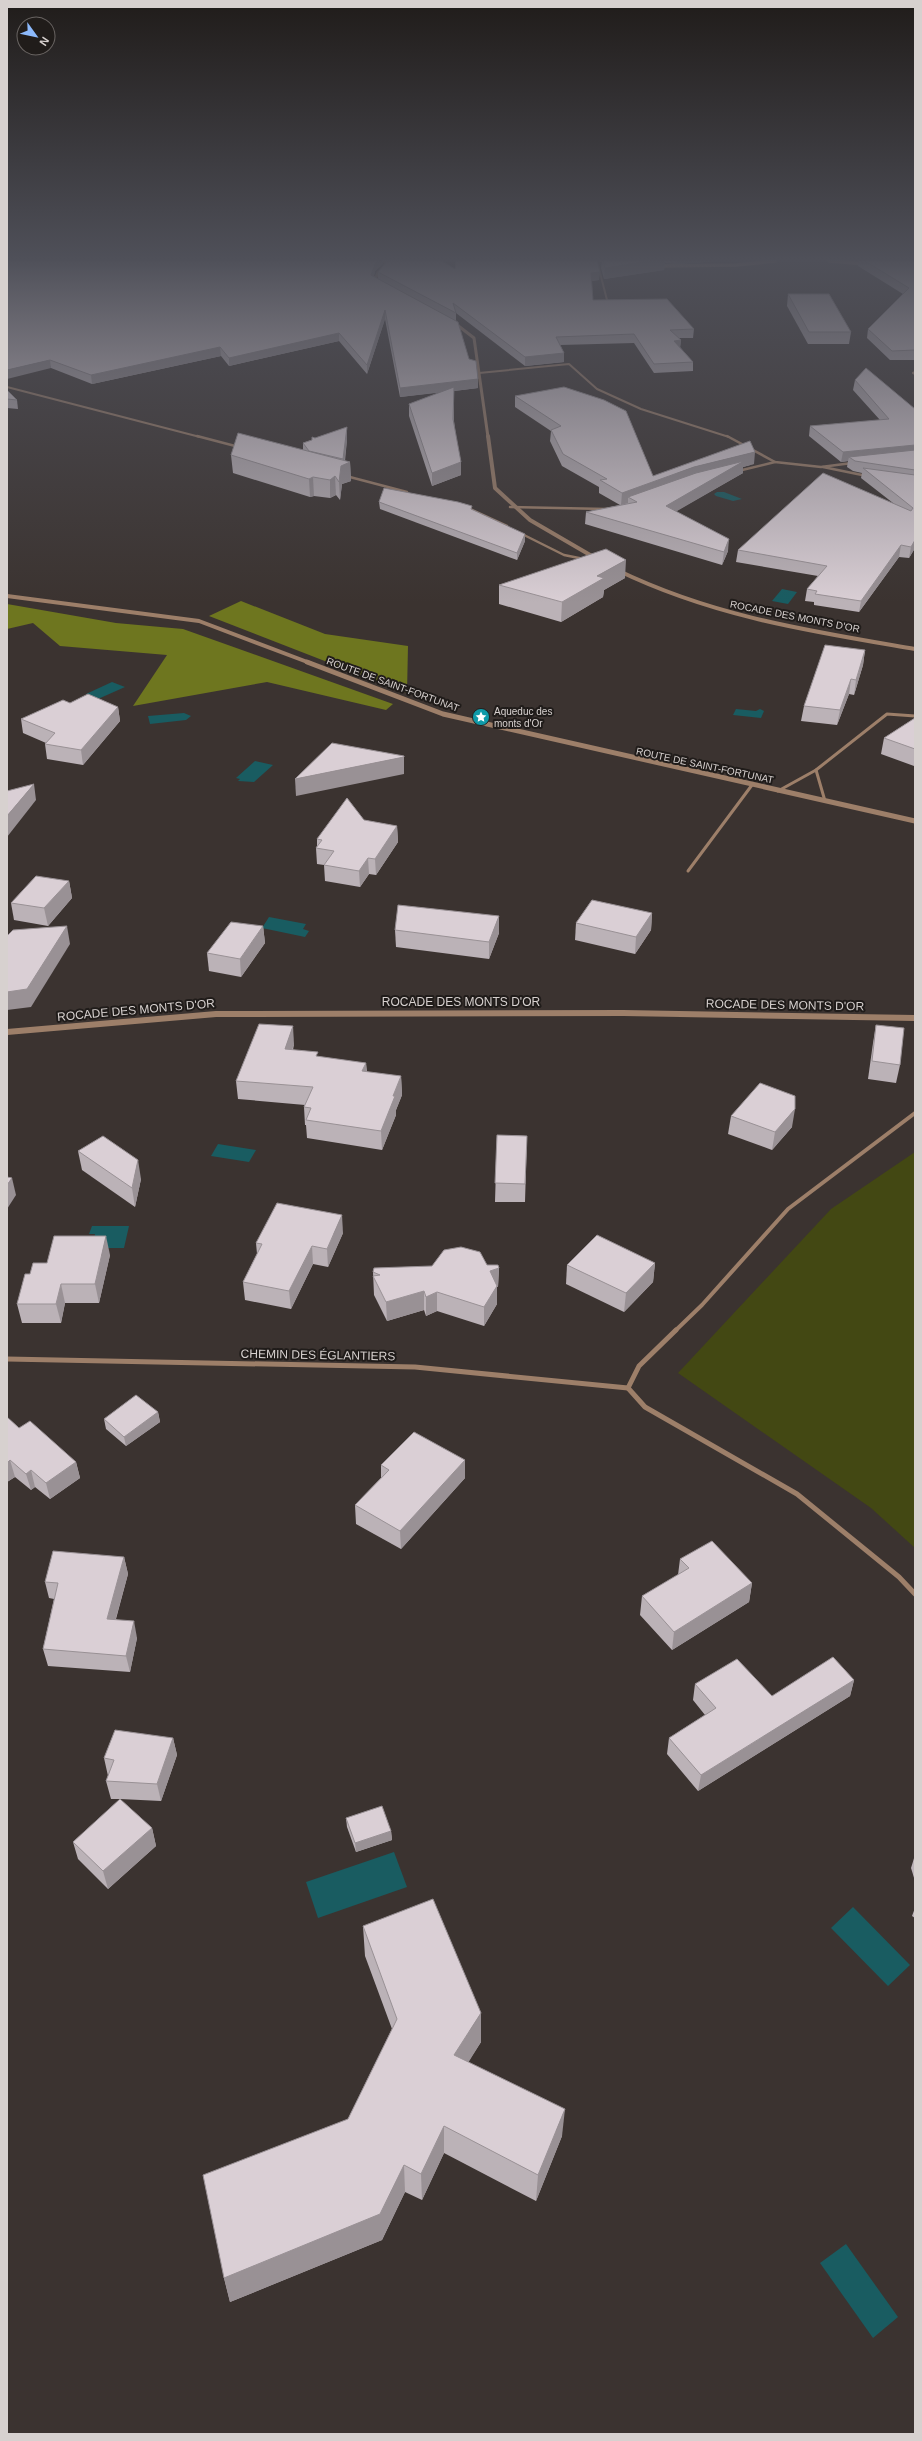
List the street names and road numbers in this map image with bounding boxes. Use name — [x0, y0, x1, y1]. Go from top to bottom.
street label: ROCADE DES MONTS D'OR — [729, 599, 861, 634]
street label: ROUTE DE SAINT-FORTUNAT — [325, 655, 461, 714]
street label: ROUTE DE SAINT-FORTUNAT — [635, 746, 775, 785]
street label: ROCADE DES MONTS D'OR — [382, 995, 540, 1009]
street label: ROCADE DES MONTS D'OR — [57, 996, 216, 1024]
street label: ROCADE DES MONTS D'OR — [706, 997, 865, 1013]
street label: CHEMIN DES ÉGLANTIERS — [241, 1346, 395, 1363]

